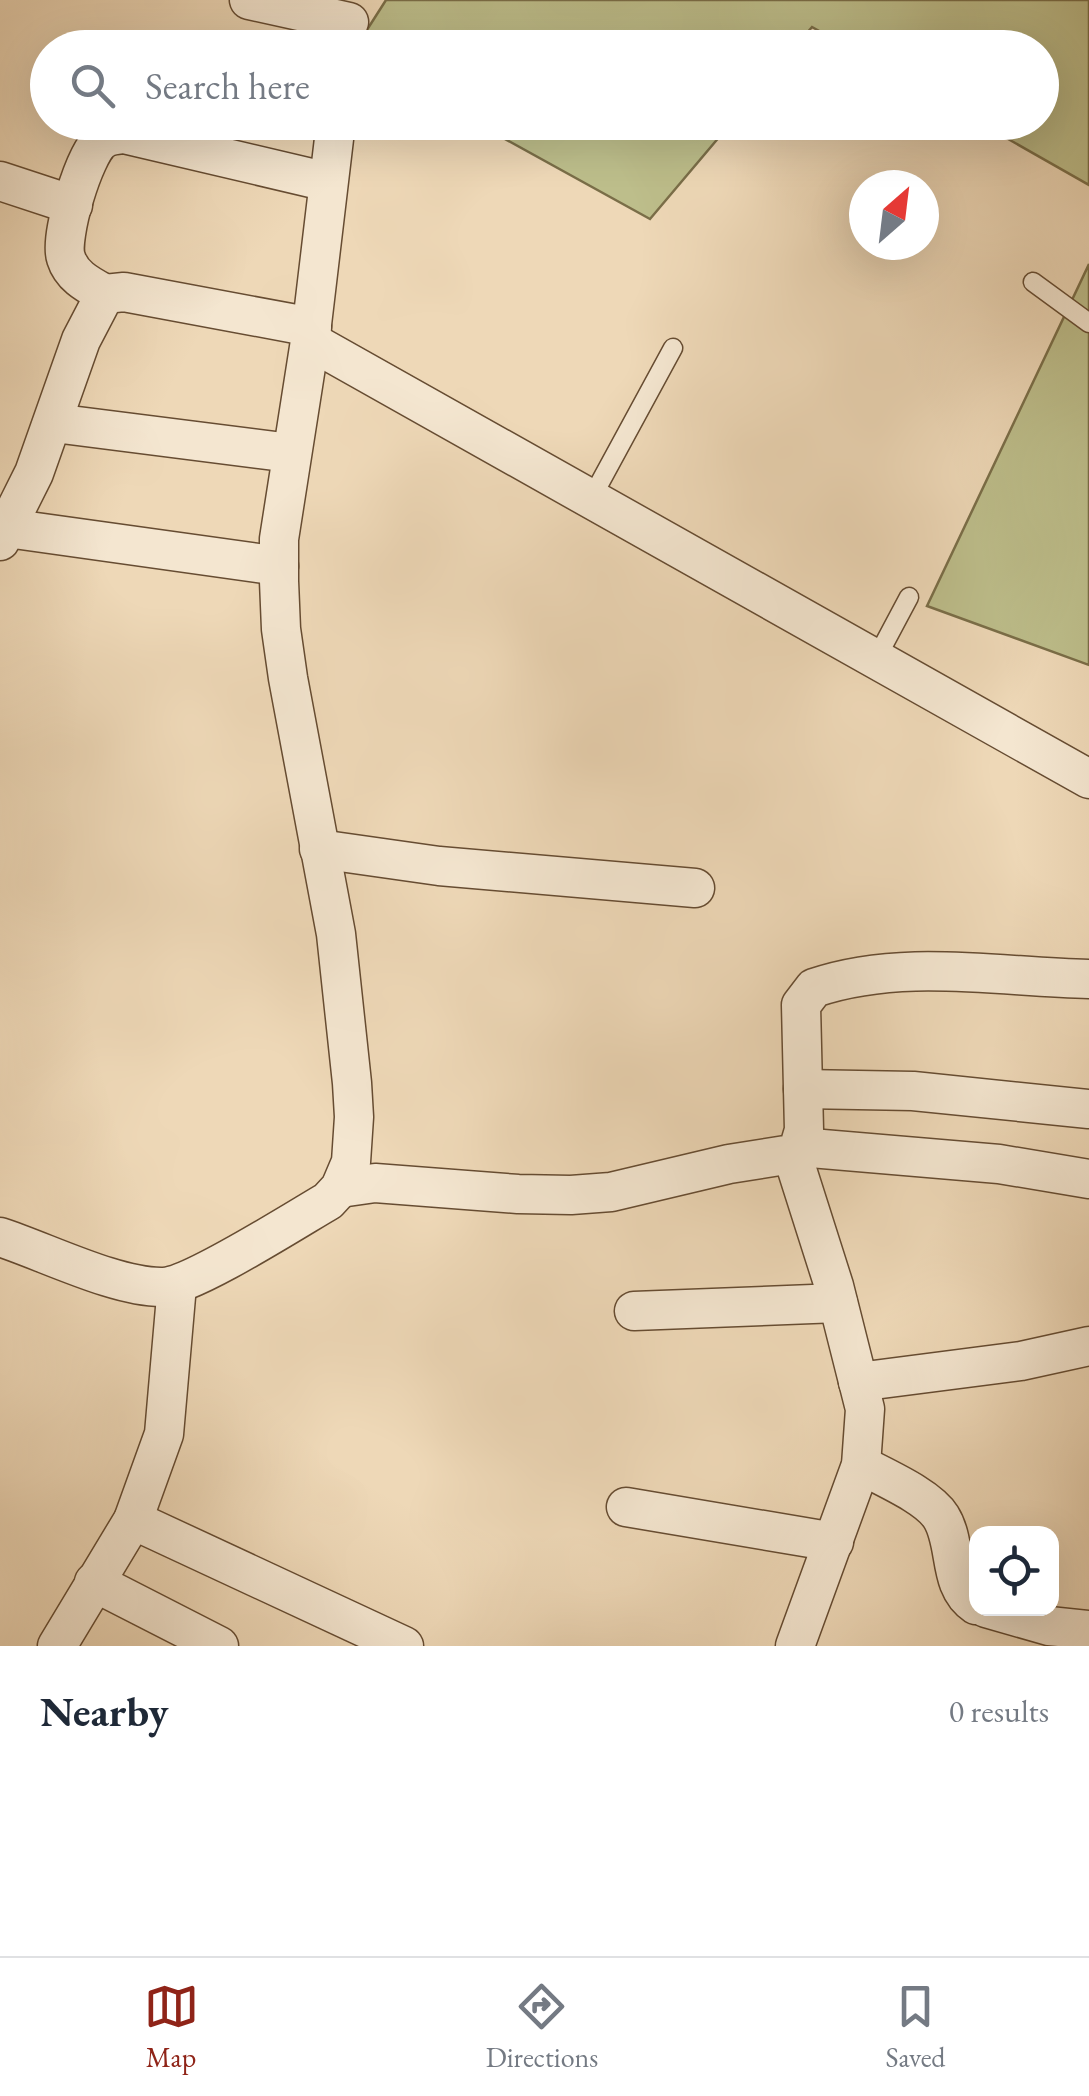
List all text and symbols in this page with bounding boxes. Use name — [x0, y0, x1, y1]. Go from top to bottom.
search box — [30, 30, 1059, 140]
icon: search — [65, 58, 120, 113]
text: Search here — [145, 61, 310, 110]
north arrow — [849, 170, 939, 260]
map controls — [969, 1526, 1059, 1616]
button: locate — [969, 1526, 1059, 1616]
text: Nearby — [40, 1684, 169, 1739]
text: 0 results — [949, 1690, 1049, 1732]
tab: Map — [144, 1979, 199, 2075]
tab: Directions — [486, 1979, 598, 2075]
tab: Saved — [885, 1979, 945, 2075]

